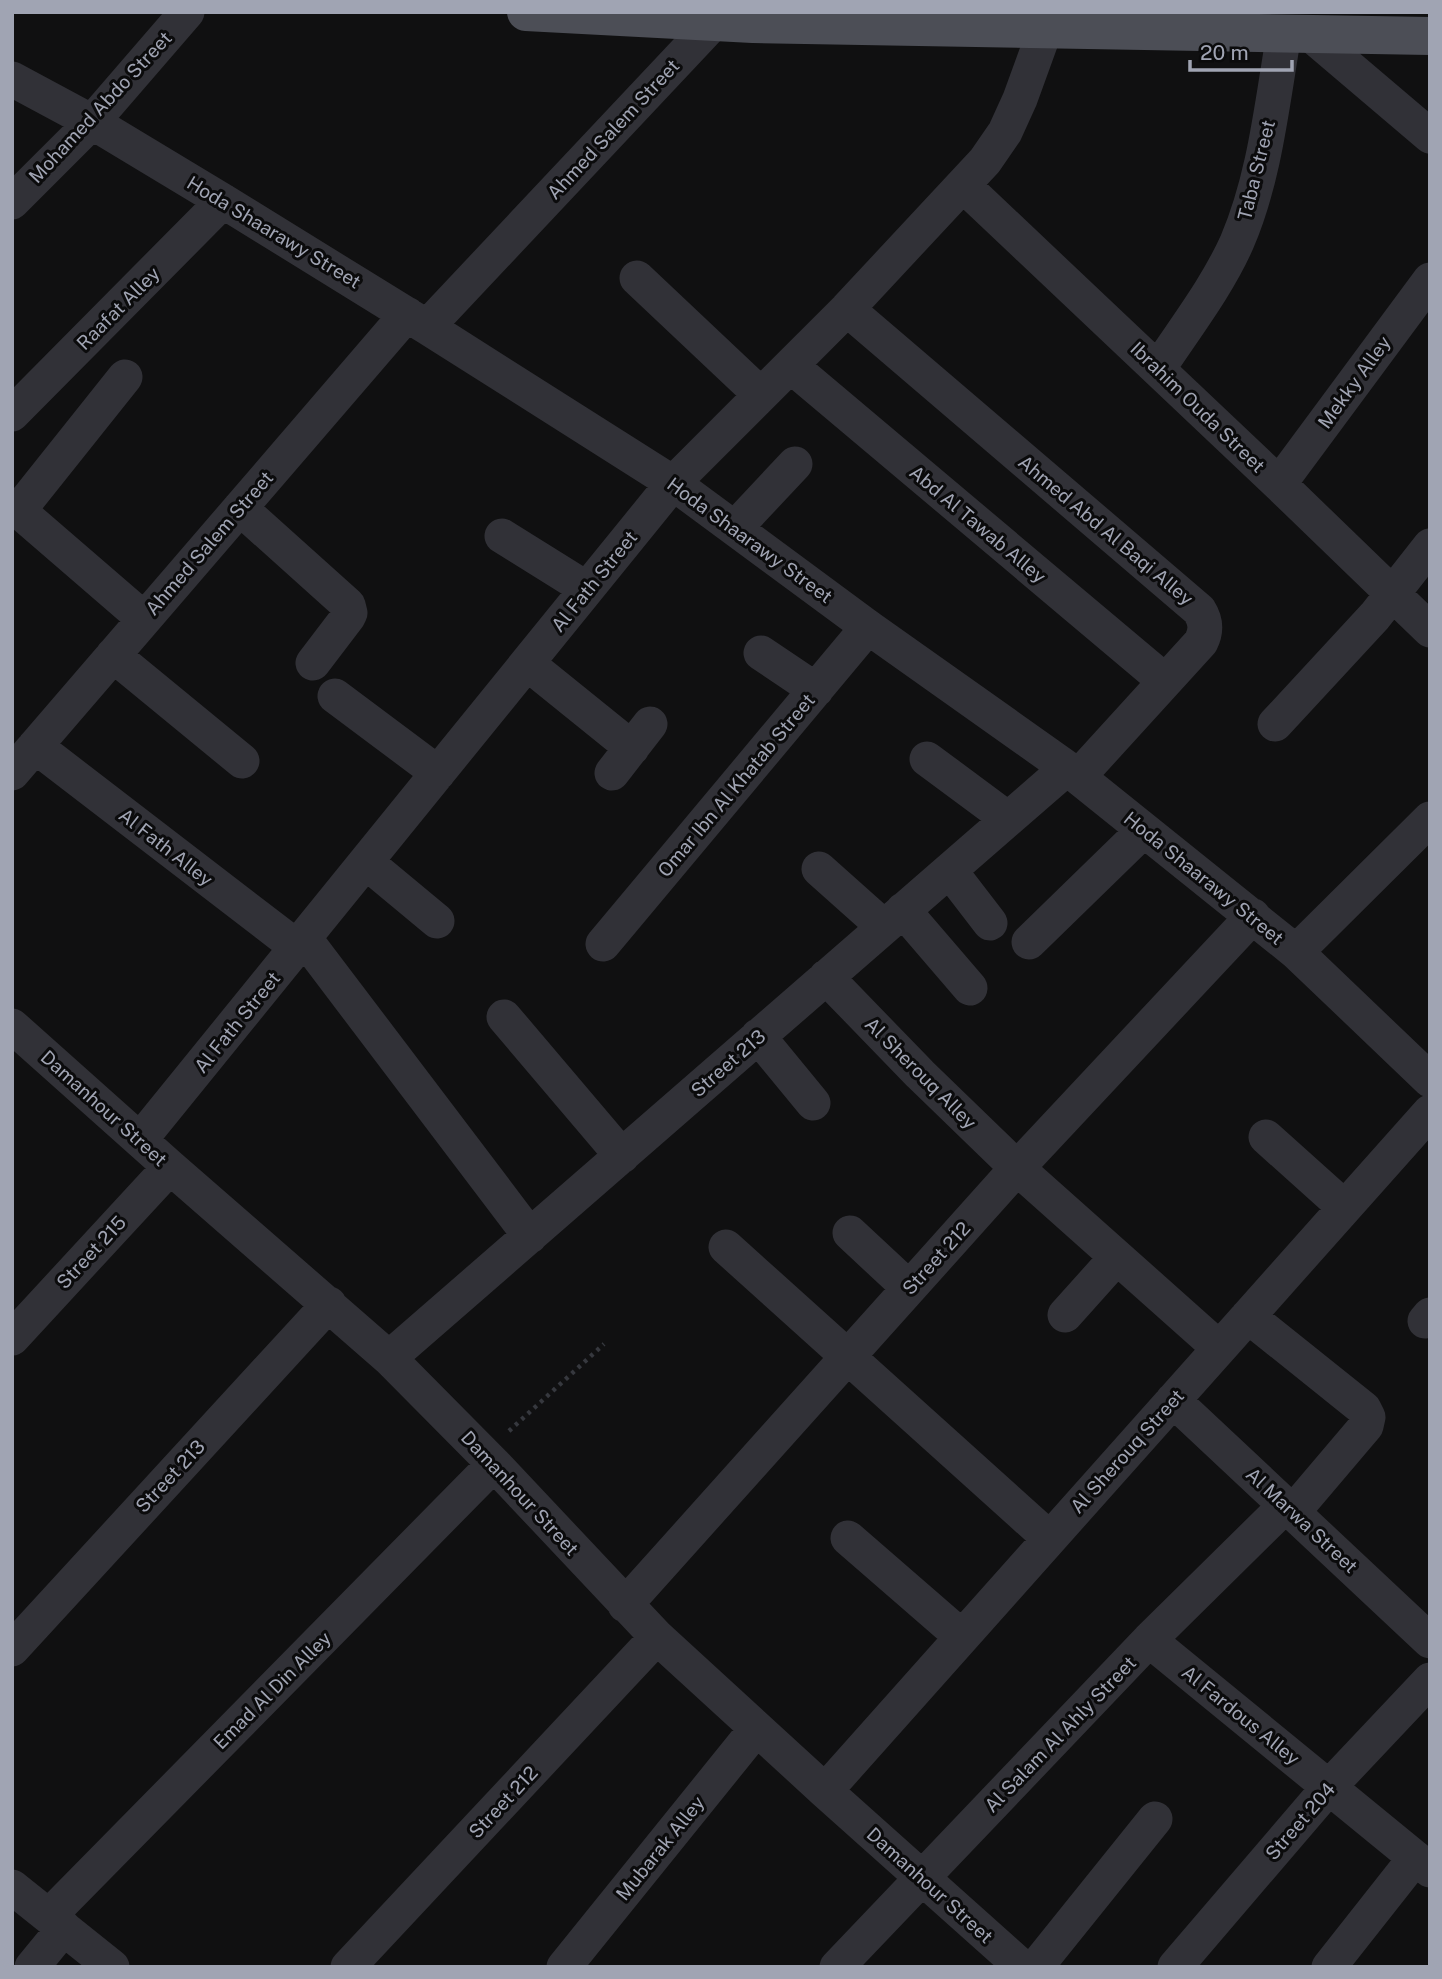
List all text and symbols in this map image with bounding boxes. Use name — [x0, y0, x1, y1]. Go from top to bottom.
street label: Mohamed Abdo Street — [24, 27, 176, 187]
scale bar — [1190, 28, 1292, 72]
text: 20 m — [1200, 40, 1249, 65]
street label: Ahmed Salem Street — [542, 54, 684, 204]
street label: Taba Street — [1233, 118, 1279, 222]
street label: Hoda Shaarawy Street — [183, 171, 365, 293]
street label: Raafat Alley — [72, 262, 164, 354]
street label: Mekky Alley — [1313, 332, 1395, 432]
street label: Ibrahim Ouda Street — [1126, 337, 1270, 477]
street label: Ahmed Abd Al Baqi Alley — [1014, 450, 1198, 610]
street label: Abd Al Tawab Alley — [905, 461, 1051, 587]
street label: Ahmed Salem Street — [141, 467, 277, 619]
street label: Hoda Shaarawy Street — [663, 473, 837, 607]
street label: Al Fath Street — [547, 526, 641, 636]
street label: Omar Ibn Al Khatab Street — [653, 689, 819, 881]
street label: Al Fath Alley — [115, 804, 217, 890]
street label: Hoda Shaarawy Street — [1120, 807, 1288, 949]
street label: Al Fath Street — [190, 967, 284, 1077]
street label: Al Sherouq Alley — [861, 1013, 981, 1133]
street label: Street 213 — [686, 1025, 770, 1101]
street label: Damanhour Street — [36, 1046, 172, 1170]
street label: Street 215 — [52, 1211, 130, 1293]
street label: Street 212 — [898, 1217, 974, 1299]
street label: Al Sherouq Street — [1066, 1385, 1188, 1517]
street label: Damanhour Street — [457, 1426, 583, 1560]
street label: Street 213 — [131, 1435, 209, 1517]
street label: Al Marwa Street — [1242, 1463, 1362, 1577]
street label: Emad Al Din Alley — [209, 1627, 335, 1753]
street label: Al Salam Al Ahly Street — [980, 1651, 1140, 1817]
street label: Al Fardous Alley — [1178, 1661, 1304, 1769]
street label: Street 212 — [464, 1761, 542, 1843]
street label: Street 204 — [1261, 1778, 1339, 1864]
street label: Mubarak Alley — [611, 1791, 709, 1905]
street label: Damanhour Street — [862, 1823, 998, 1947]

